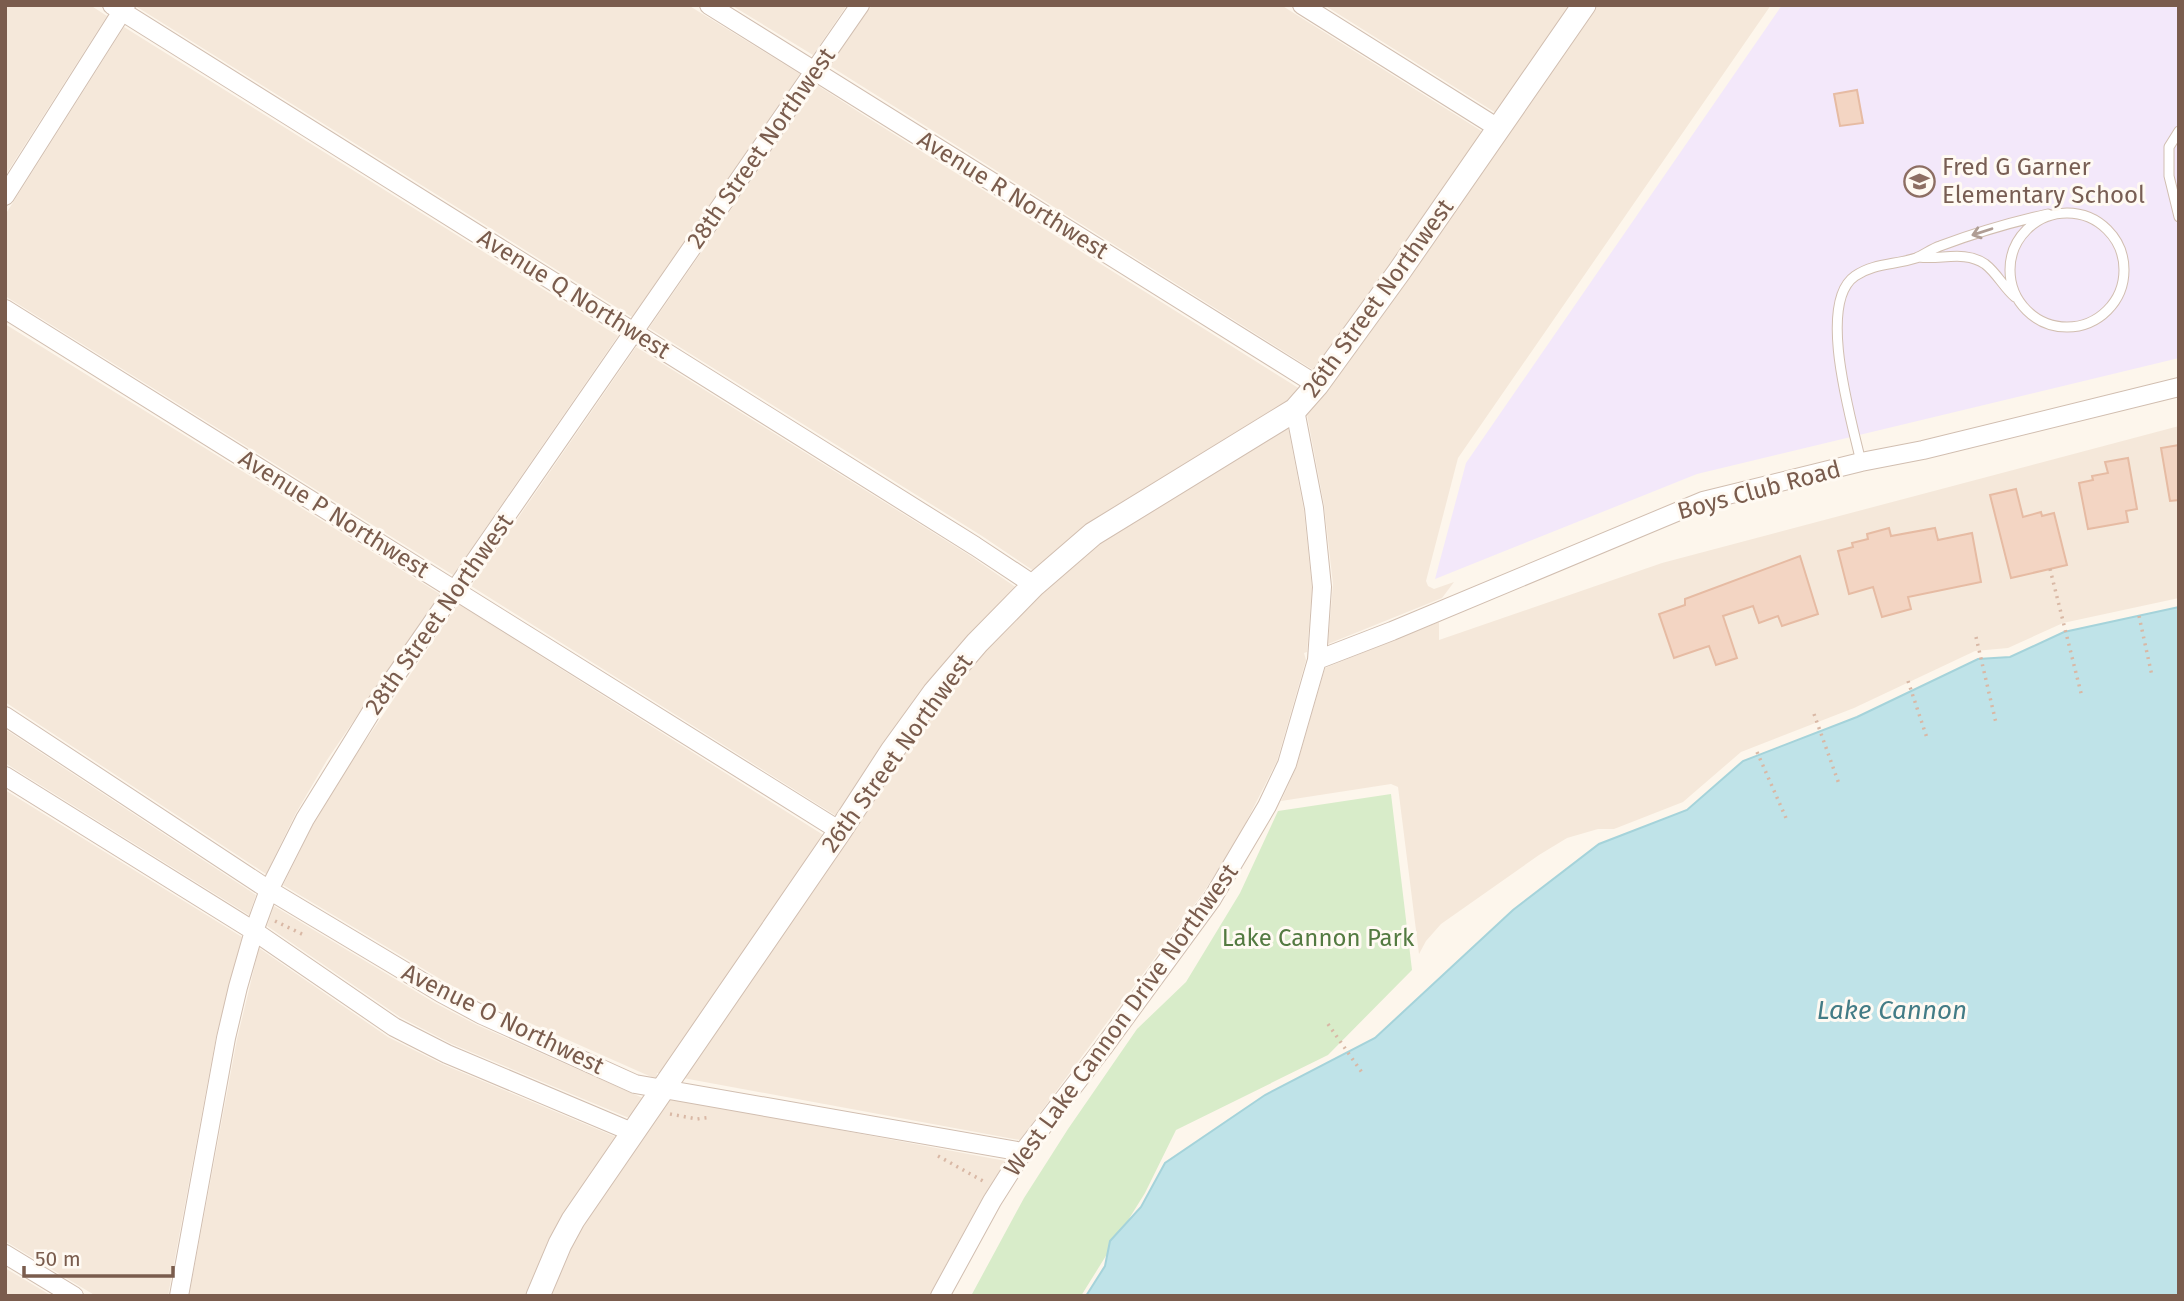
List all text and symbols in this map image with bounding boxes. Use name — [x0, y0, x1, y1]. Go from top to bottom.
street label: 28th Street Northwest — [681, 42, 841, 254]
street label: Avenue R Northwest — [913, 125, 1114, 265]
place label: Fred G Garner Elementary School — [1942, 153, 2145, 209]
school or university icon: Fred G Garner Elementary School — [1902, 164, 1936, 198]
street label: 26th Street Northwest — [1297, 193, 1459, 402]
street label: Avenue Q Northwest — [473, 223, 676, 365]
one-way arrow — [1972, 227, 1994, 239]
street label: Avenue P Northwest — [234, 444, 435, 584]
street label: Boys Club Road — [1674, 455, 1844, 525]
street label: 28th Street Northwest — [359, 508, 519, 720]
street label: 26th Street Northwest — [816, 648, 978, 857]
street label: West Lake Cannon Drive Northwest — [998, 858, 1244, 1182]
park label: Lake Cannon Park — [1222, 924, 1415, 952]
street label: Avenue O Northwest — [397, 958, 609, 1080]
water label: Lake Cannon — [1817, 995, 1967, 1026]
scale bar — [24, 1234, 173, 1278]
text: 50 m — [35, 1246, 81, 1272]

